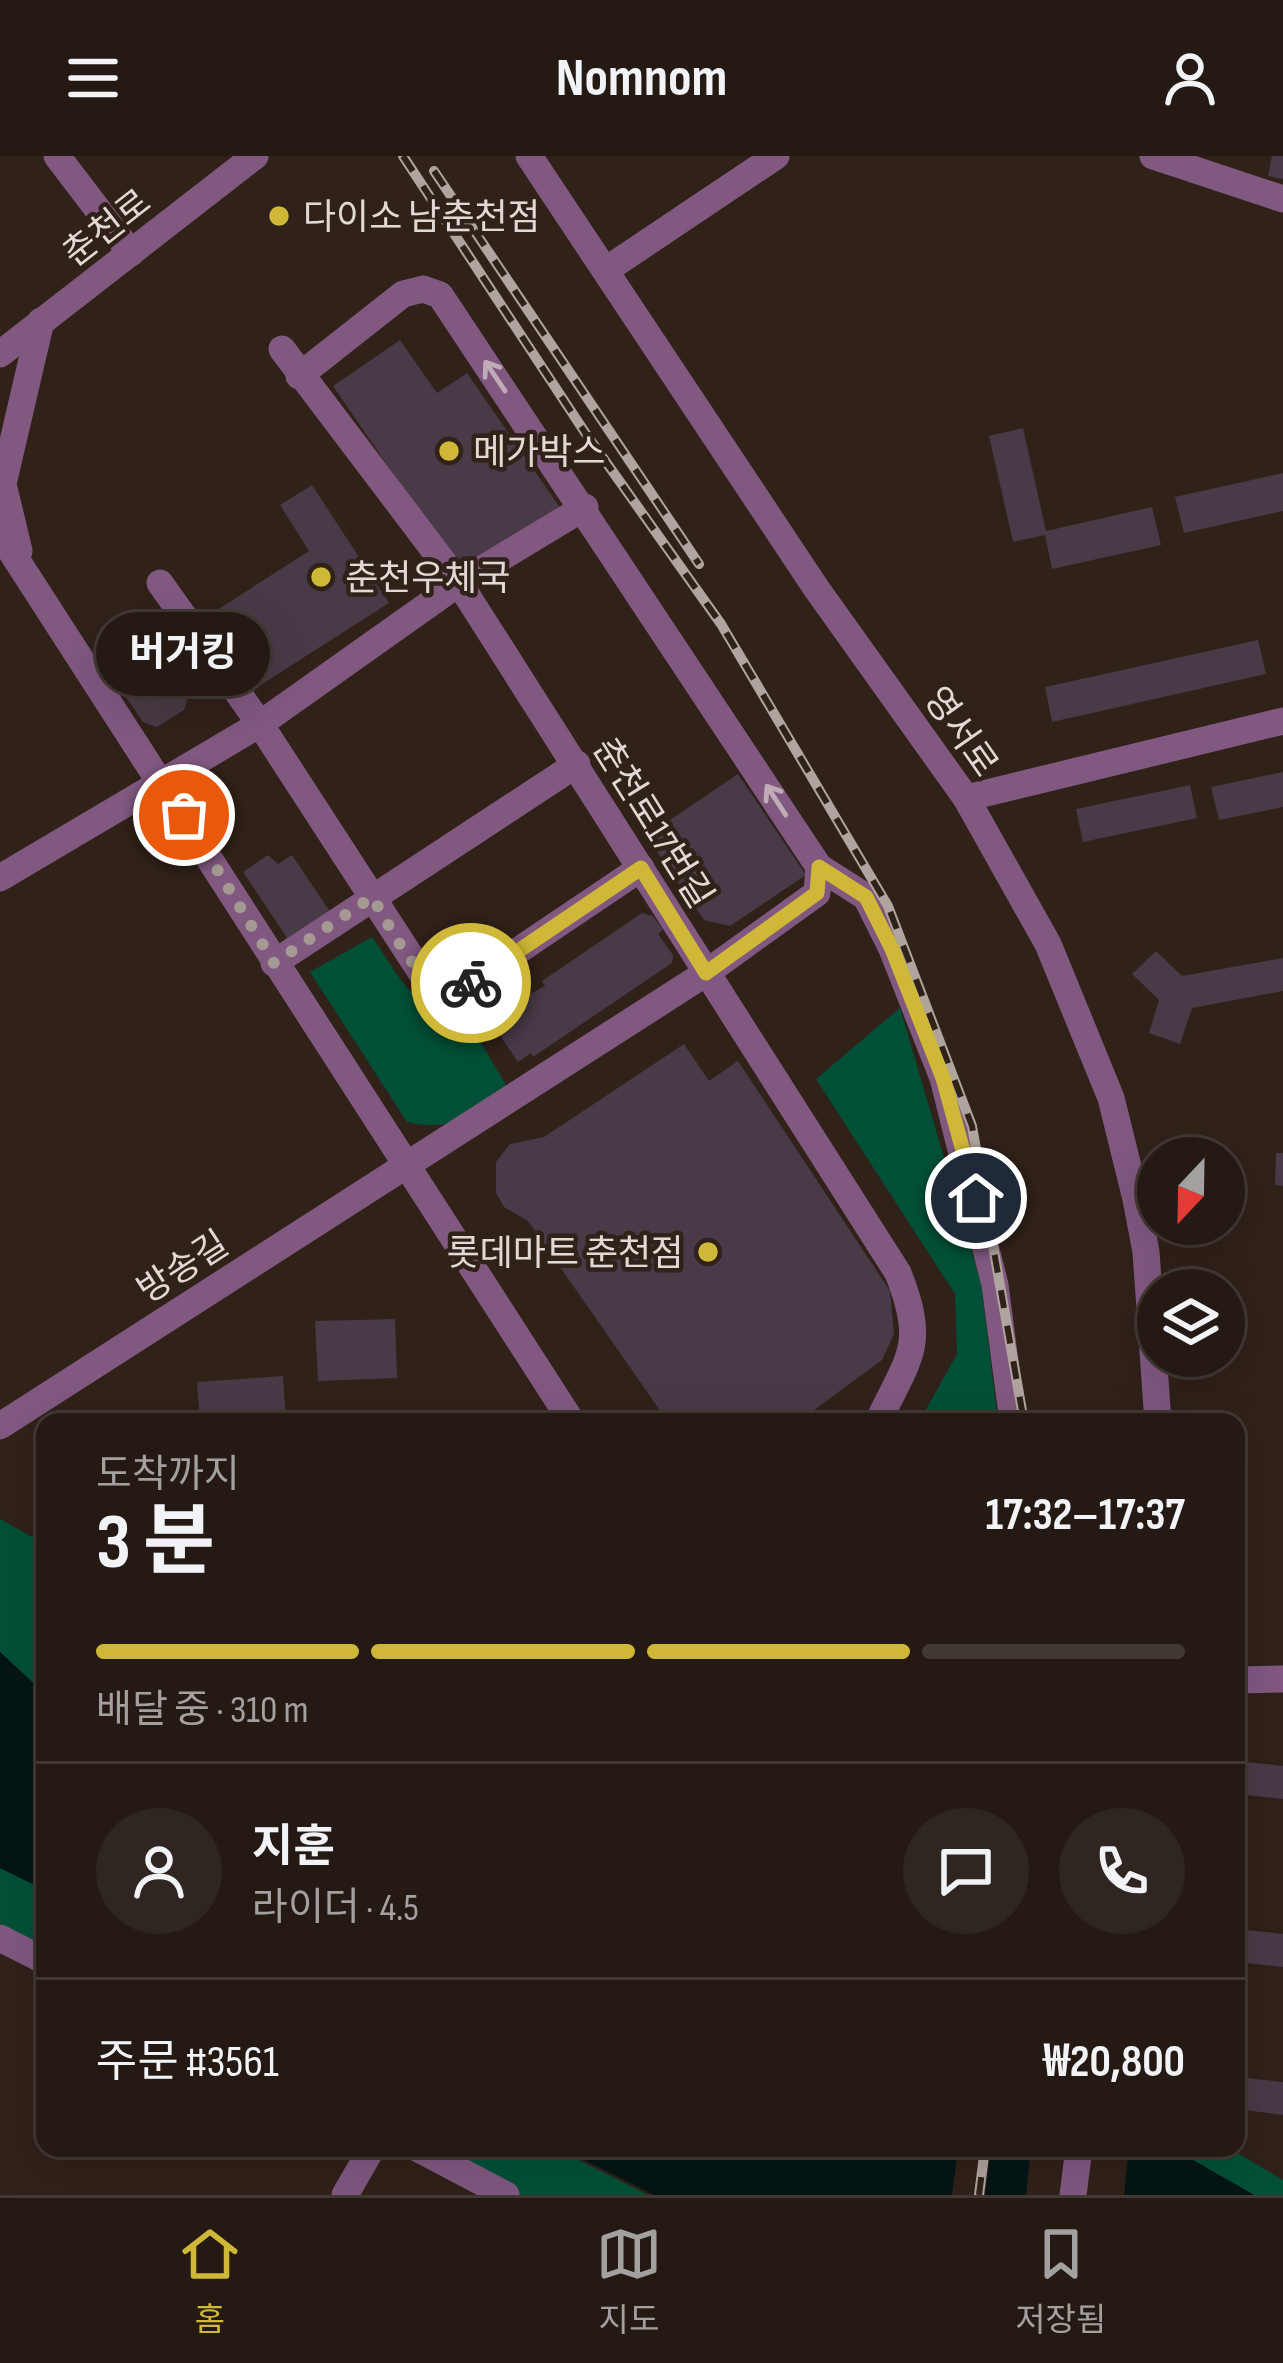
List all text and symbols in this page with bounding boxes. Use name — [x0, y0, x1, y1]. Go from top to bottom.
icon: menu — [60, 45, 126, 111]
icon: person — [1157, 45, 1223, 111]
text: Nomnom — [556, 46, 727, 111]
street label: 춘천로 — [55, 181, 160, 277]
place label: 다이소 남춘천점 — [303, 197, 541, 240]
marker: 다이소 남춘천점 — [266, 203, 292, 229]
one-way arrow — [483, 359, 508, 393]
place label: 메가박스 — [473, 432, 605, 475]
marker: 메가박스 — [436, 438, 462, 464]
place label: 춘천우체국 — [345, 558, 511, 601]
marker: 춘천우체국 — [308, 564, 334, 590]
callout: 버거킹 — [97, 611, 271, 695]
text: 버거킹 — [129, 630, 237, 677]
street label: 영서로 — [914, 679, 1006, 785]
street label: 춘천로17번길 — [583, 730, 721, 916]
pin — [133, 764, 235, 866]
icon: bag — [151, 782, 217, 848]
one-way arrow — [764, 784, 789, 818]
courier — [411, 923, 531, 1043]
icon: bike — [438, 950, 504, 1016]
north arrow — [1137, 1137, 1245, 1245]
map controls — [1137, 1137, 1245, 1377]
pin — [925, 1147, 1027, 1249]
icon: home — [943, 1165, 1009, 1231]
street label: 방송길 — [130, 1223, 237, 1313]
place label: 롯데마트 춘천점 — [446, 1233, 684, 1276]
marker: 롯데마트 춘천점 — [695, 1239, 721, 1265]
button: layers — [1137, 1269, 1245, 1377]
text: 도착까지 — [96, 1452, 240, 1499]
text: 17:32–17:37 — [986, 1488, 1185, 1543]
text: 3 분 — [96, 1497, 215, 1590]
text: 배달 중 · 310 m — [96, 1687, 309, 1734]
button: person — [96, 1808, 222, 1934]
button: chat — [903, 1808, 1029, 1934]
button: phone — [1059, 1808, 1185, 1934]
text: 지훈 — [252, 1820, 335, 1875]
text: 라이더 · 4.5 — [252, 1885, 419, 1932]
text: 주문 #3561 — [96, 2035, 279, 2090]
text: ₩20,800 — [1043, 2035, 1185, 2090]
tab: 홈 — [177, 2221, 243, 2341]
tab: 지도 — [596, 2221, 662, 2341]
tab: 저장됨 — [1015, 2221, 1106, 2341]

